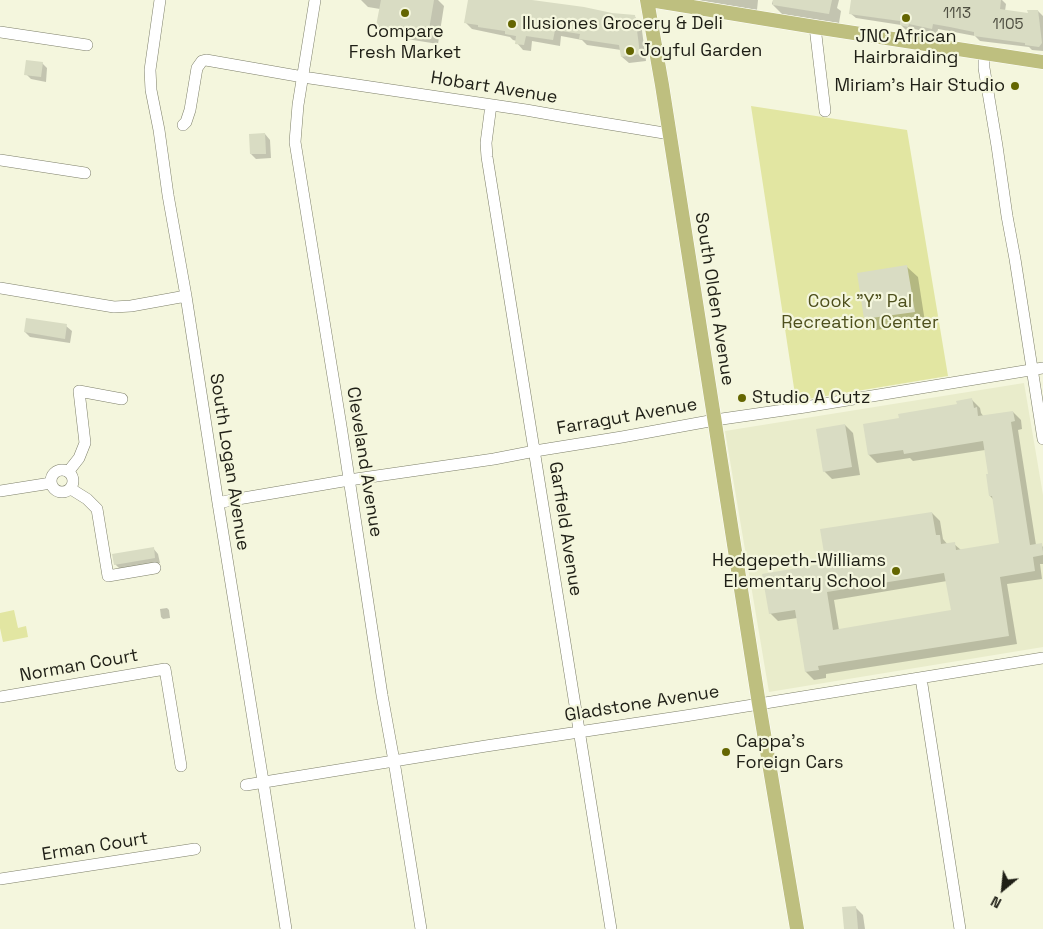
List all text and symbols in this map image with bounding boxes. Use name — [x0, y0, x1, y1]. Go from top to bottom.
house number: 1113 — [943, 5, 971, 23]
marker: Compare Fresh Market — [399, 7, 411, 19]
marker: JNC African Hairbraiding — [900, 12, 912, 24]
place label: Ilusiones Grocery & Deli — [522, 13, 723, 35]
house number: 1105 — [992, 16, 1024, 34]
marker: Ilusiones Grocery & Deli — [506, 18, 518, 30]
place label: Compare Fresh Market — [349, 21, 461, 64]
place label: JNC African Hairbraiding — [854, 26, 958, 68]
place label: Joyful Garden — [640, 40, 762, 62]
marker: Joyful Garden — [624, 45, 636, 57]
street label: Hobart Avenue — [429, 67, 559, 109]
place label: Miriam's Hair Studio — [835, 75, 1005, 97]
marker: Miriam's Hair Studio — [1009, 80, 1021, 92]
street label: South Olden Avenue — [690, 211, 738, 387]
park label: Cook "Y" Pal Recreation Center — [781, 291, 939, 334]
street label: South Logan Avenue — [204, 372, 254, 552]
street label: Cleveland Avenue — [341, 385, 387, 539]
place label: Studio A Cutz — [752, 387, 870, 409]
marker: Studio A Cutz — [736, 392, 748, 404]
street label: Farragut Avenue — [555, 394, 699, 440]
street label: Garfield Avenue — [544, 460, 586, 598]
place label: Hedgepeth-Williams Elementary School — [712, 550, 886, 592]
marker: Hedgepeth-Williams Elementary School — [890, 565, 902, 577]
street label: Norman Court — [18, 645, 140, 687]
street label: Gladstone Avenue — [563, 681, 721, 727]
place label: Cappa's Foreign Cars — [736, 731, 843, 774]
marker: Cappa's Foreign Cars — [720, 746, 732, 758]
street label: Erman Court — [40, 828, 150, 866]
north arrow — [978, 864, 1028, 914]
text: N — [988, 892, 1004, 912]

